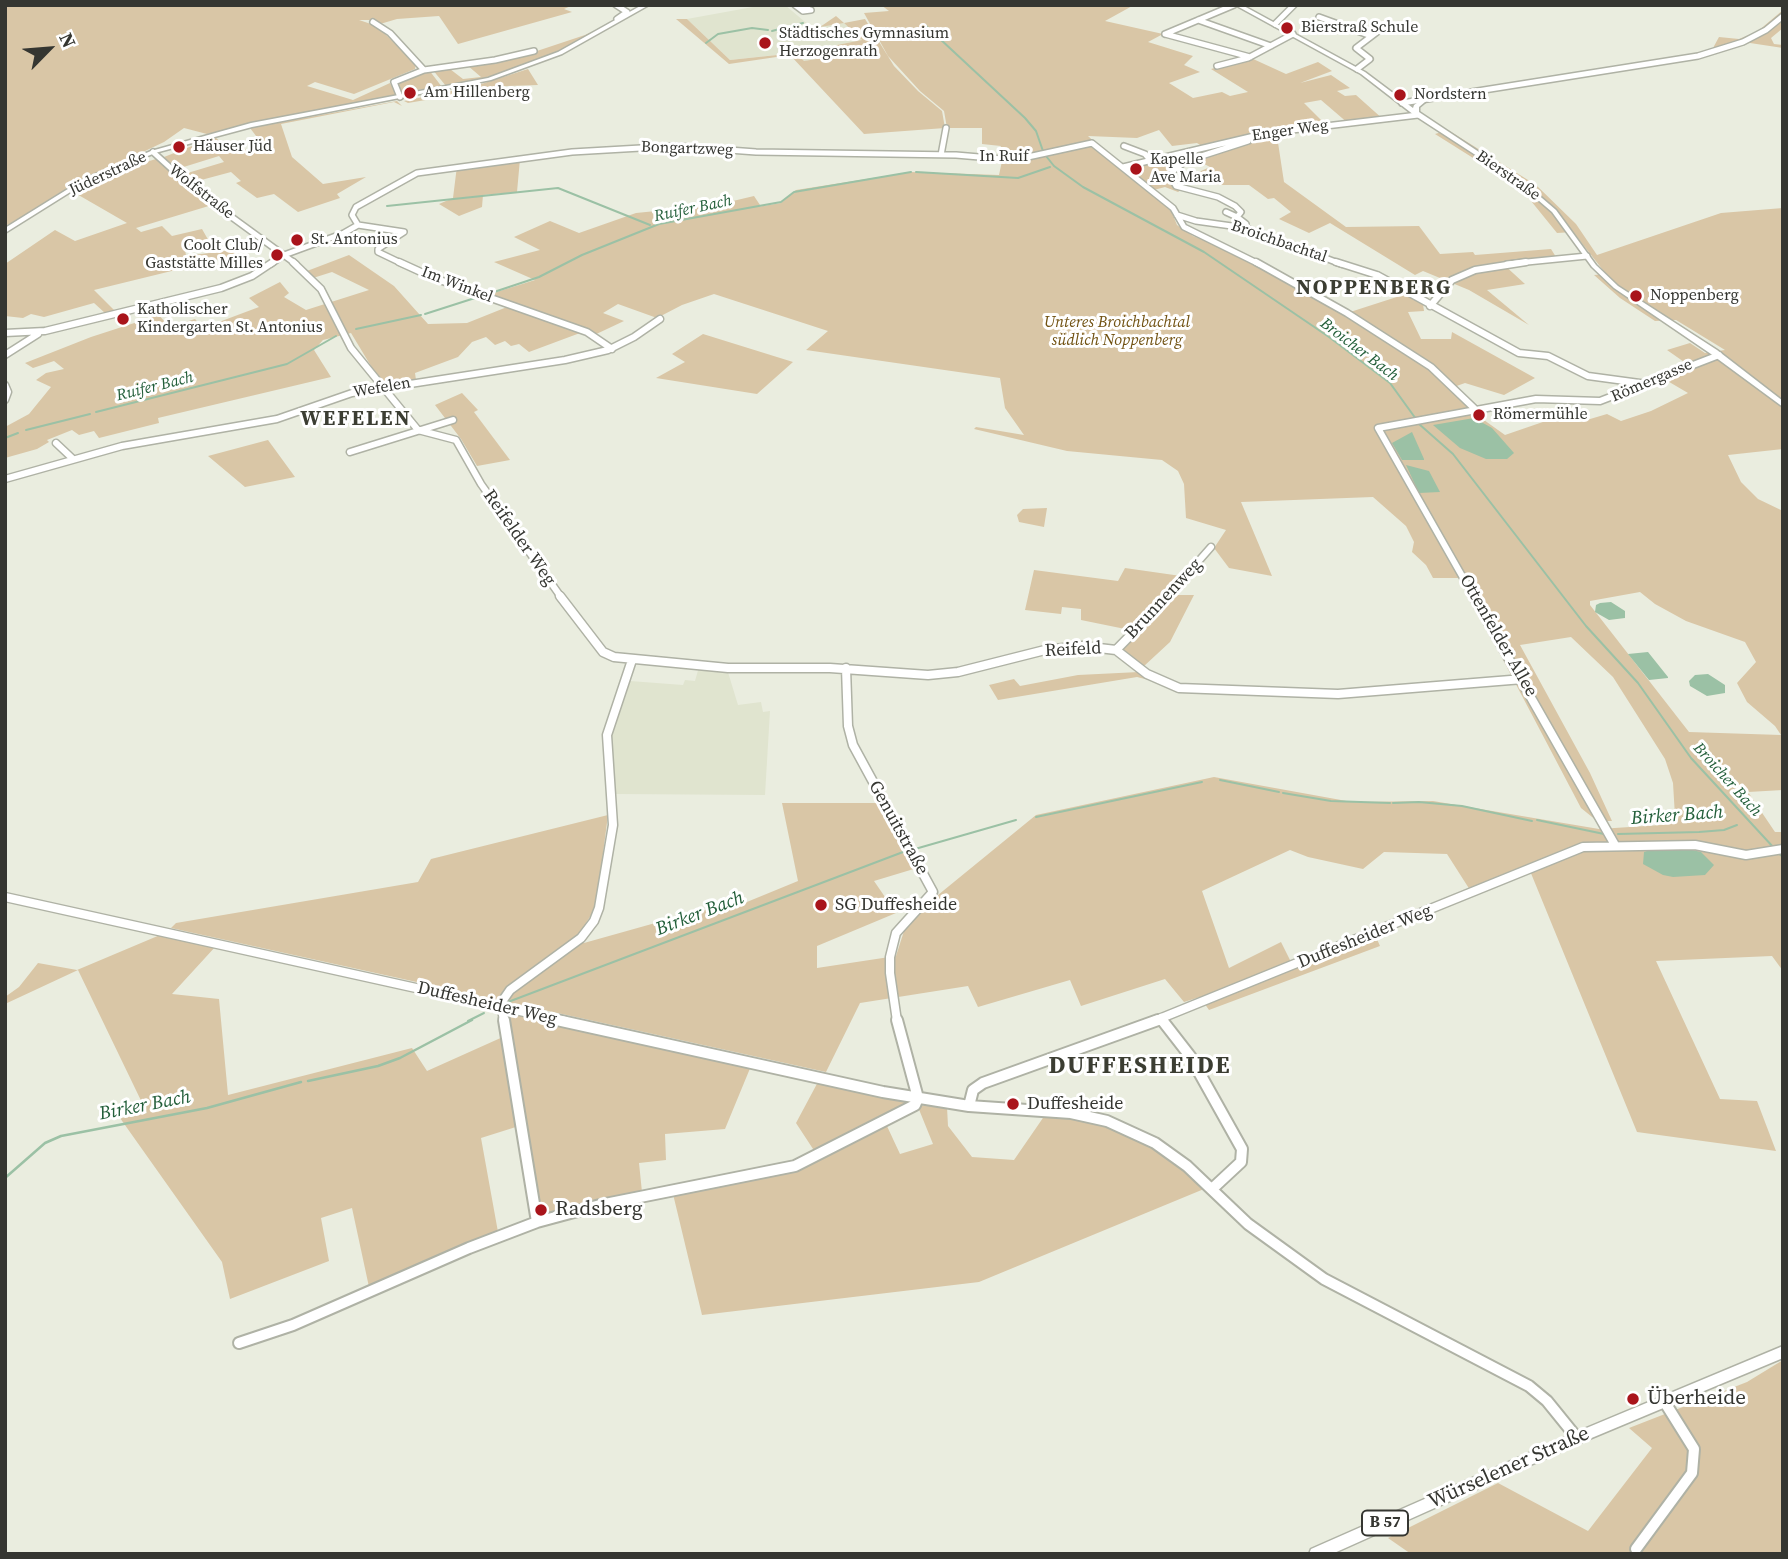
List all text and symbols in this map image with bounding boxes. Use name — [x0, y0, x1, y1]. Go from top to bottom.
north arrow — [14, 14, 84, 84]
place label: Bierstraß Schule — [1301, 18, 1418, 38]
marker: Bierstraß Schule — [1279, 20, 1295, 36]
place label: Städtisches Gymnasium Herzogenrath — [779, 24, 949, 62]
text: N — [53, 28, 83, 52]
marker: Städtisches Gymnasium Herzogenrath — [757, 35, 773, 51]
place label: Am Hillenberg — [424, 83, 530, 103]
marker: Am Hillenberg — [402, 85, 418, 101]
place label: Nordstern — [1414, 85, 1487, 105]
marker: Nordstern — [1392, 87, 1408, 103]
street label: Enger Weg — [1251, 116, 1329, 146]
place label: Häuser Jüd — [193, 137, 272, 157]
street label: Bongartzweg — [640, 138, 734, 160]
marker: Häuser Jüd — [171, 139, 187, 155]
street label: In Ruif — [979, 147, 1029, 167]
street label: Bierstraße — [1472, 147, 1544, 205]
street label: Jüderstraße — [66, 148, 150, 200]
place label: Kapelle Ave Maria — [1150, 150, 1221, 188]
street label: Wolfstraße — [164, 160, 238, 224]
marker: Kapelle Ave Maria — [1128, 161, 1144, 177]
water label: Ruifer Bach — [652, 191, 734, 227]
street label: Broichbachtal — [1229, 217, 1329, 267]
place label: St. Antonius — [311, 230, 398, 250]
marker: St. Antonius — [289, 232, 305, 248]
place label: Coolt Club/ Gaststätte Milles — [145, 236, 263, 274]
marker: Coolt Club/ Gaststätte Milles — [269, 247, 285, 263]
street label: Im Winkel — [419, 263, 495, 307]
district label: NOPPENBERG — [1297, 276, 1451, 302]
place label: Noppenberg — [1650, 286, 1739, 306]
marker: Noppenberg — [1628, 288, 1644, 304]
place label: Katholischer Kindergarten St. Antonius — [137, 300, 323, 338]
marker: Katholischer Kindergarten St. Antonius — [115, 311, 131, 327]
park label: Unteres Broichbachtal südlich Noppenberg — [1044, 313, 1190, 351]
water label: Broicher Bach — [1316, 314, 1402, 386]
street label: Römergasse — [1608, 355, 1696, 407]
water label: Ruifer Bach — [114, 368, 196, 406]
street label: Wefelen — [352, 373, 412, 403]
place label: Römermühle — [1493, 405, 1588, 425]
district label: WEFELEN — [301, 407, 411, 433]
marker: Römermühle — [1471, 407, 1487, 423]
street label: Reifelder Weg — [478, 486, 560, 590]
street label: Brunnenweg — [1121, 554, 1207, 644]
street label: Ottenfelder Allee — [1454, 571, 1542, 701]
street label: Reifeld — [1044, 638, 1102, 662]
water label: Broicher Bach — [1689, 739, 1765, 821]
street label: Genuitstraße — [863, 777, 933, 879]
water label: Birker Bach — [1630, 801, 1724, 831]
water label: Birker Bach — [653, 887, 747, 941]
place label: SG Duffesheide — [835, 894, 957, 916]
marker: SG Duffesheide — [813, 897, 829, 913]
street label: Duffesheider Weg — [1295, 900, 1435, 974]
street label: Duffesheider Weg — [415, 977, 559, 1031]
district label: DUFFESHEIDE — [1050, 1053, 1230, 1081]
water label: Birker Bach — [97, 1086, 193, 1126]
place label: Duffesheide — [1027, 1093, 1123, 1115]
marker: Duffesheide — [1005, 1096, 1021, 1112]
place label: Radsberg — [555, 1197, 643, 1223]
marker: Radsberg — [533, 1202, 549, 1218]
place label: Überheide — [1647, 1386, 1746, 1412]
marker: Überheide — [1625, 1391, 1641, 1407]
street label: Würselener Straße — [1425, 1421, 1593, 1515]
road number: B 57 — [1362, 1511, 1408, 1536]

